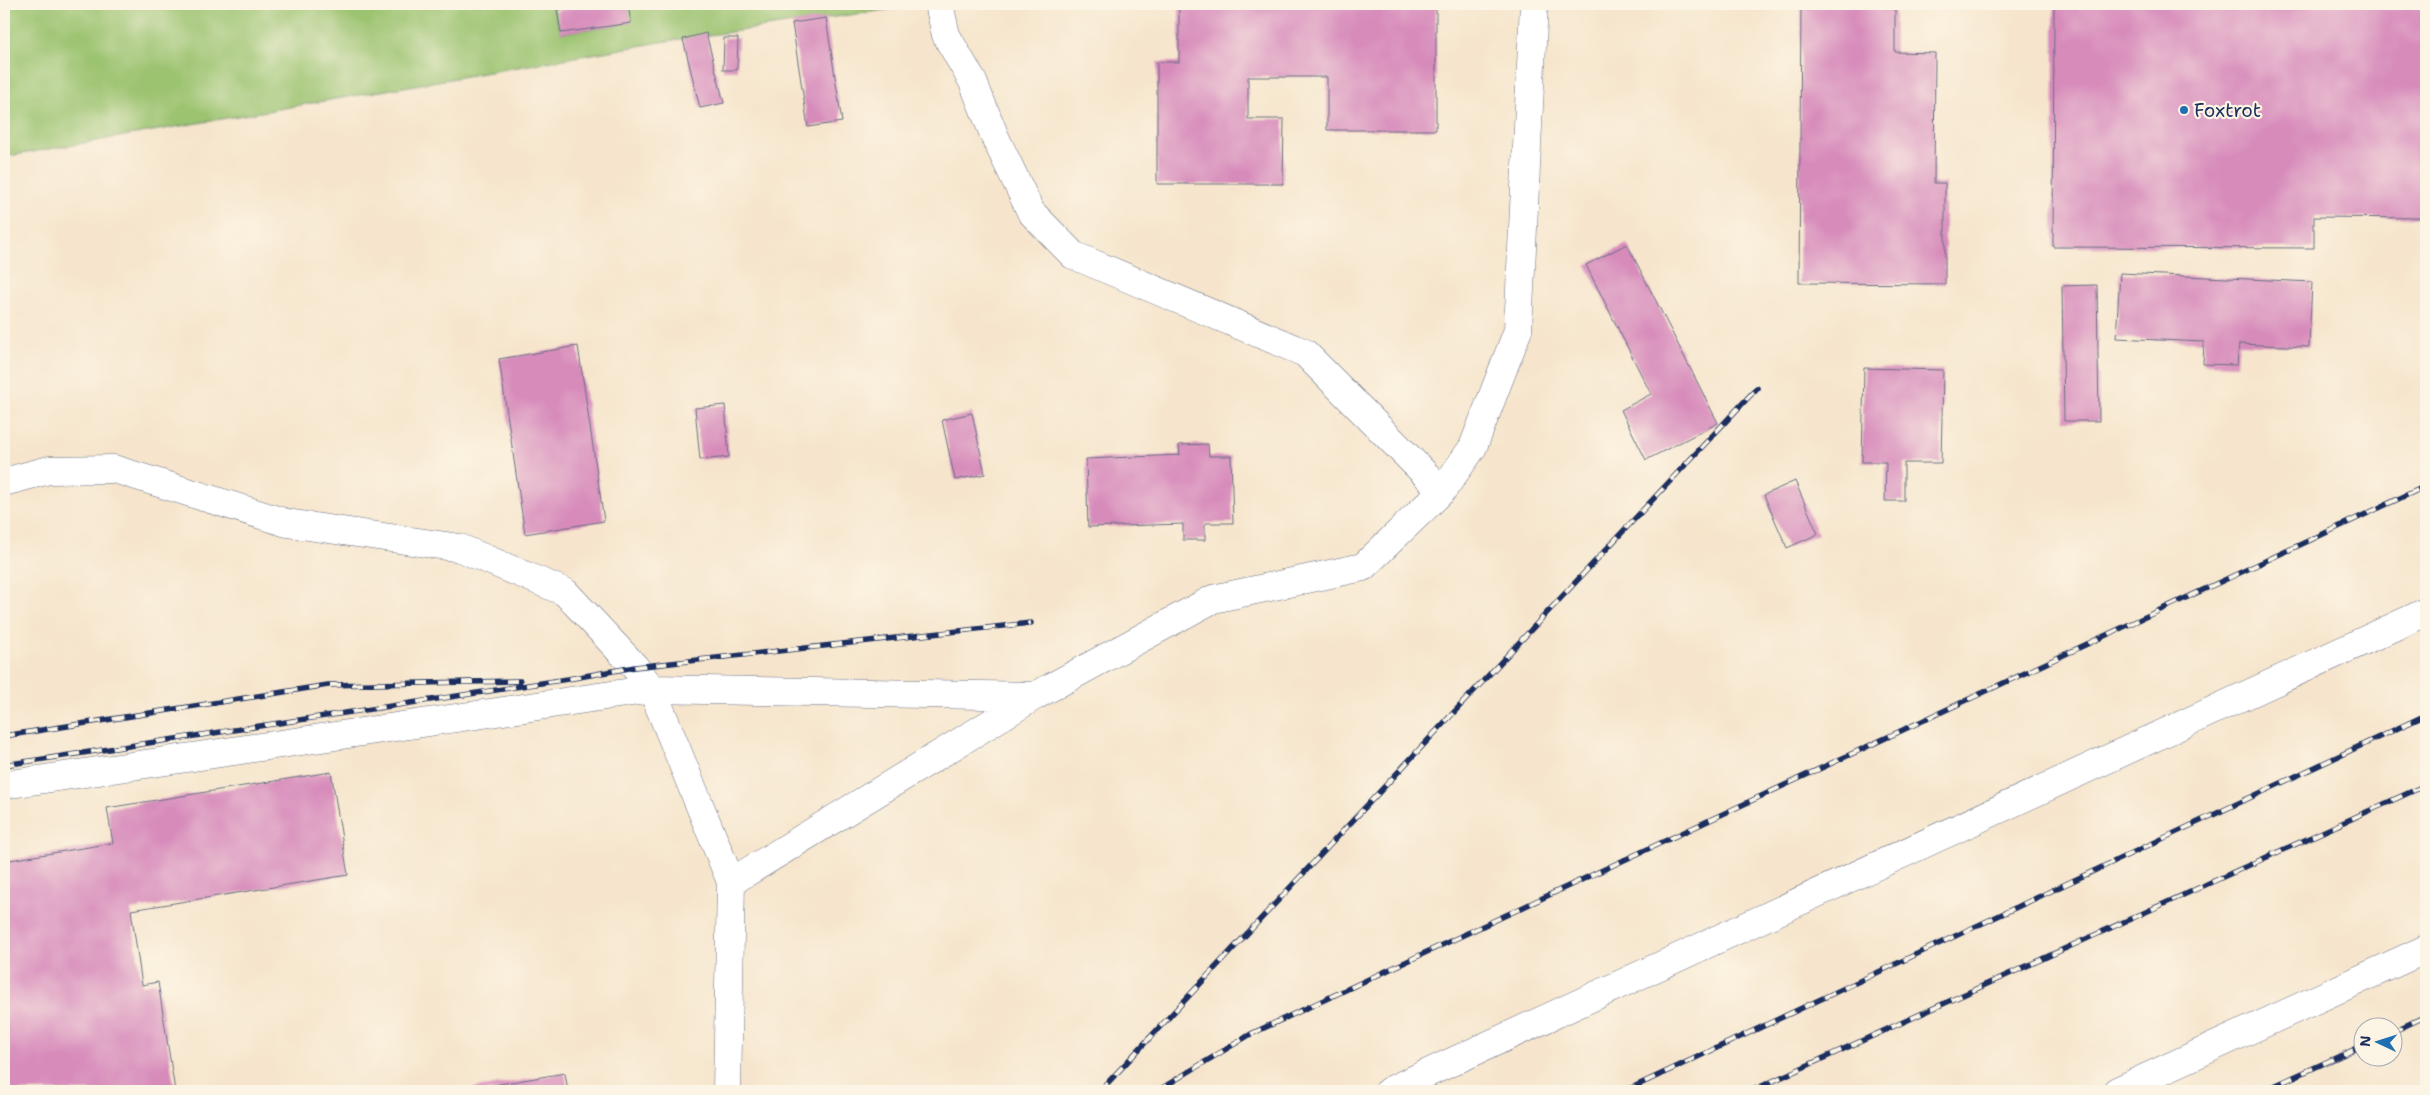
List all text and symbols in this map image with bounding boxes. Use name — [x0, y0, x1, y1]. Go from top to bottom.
place label: Foxtrot — [2194, 98, 2261, 123]
marker: Foxtrot — [2178, 104, 2190, 116]
north arrow — [2352, 1018, 2402, 1068]
text: N — [2356, 1035, 2374, 1047]

